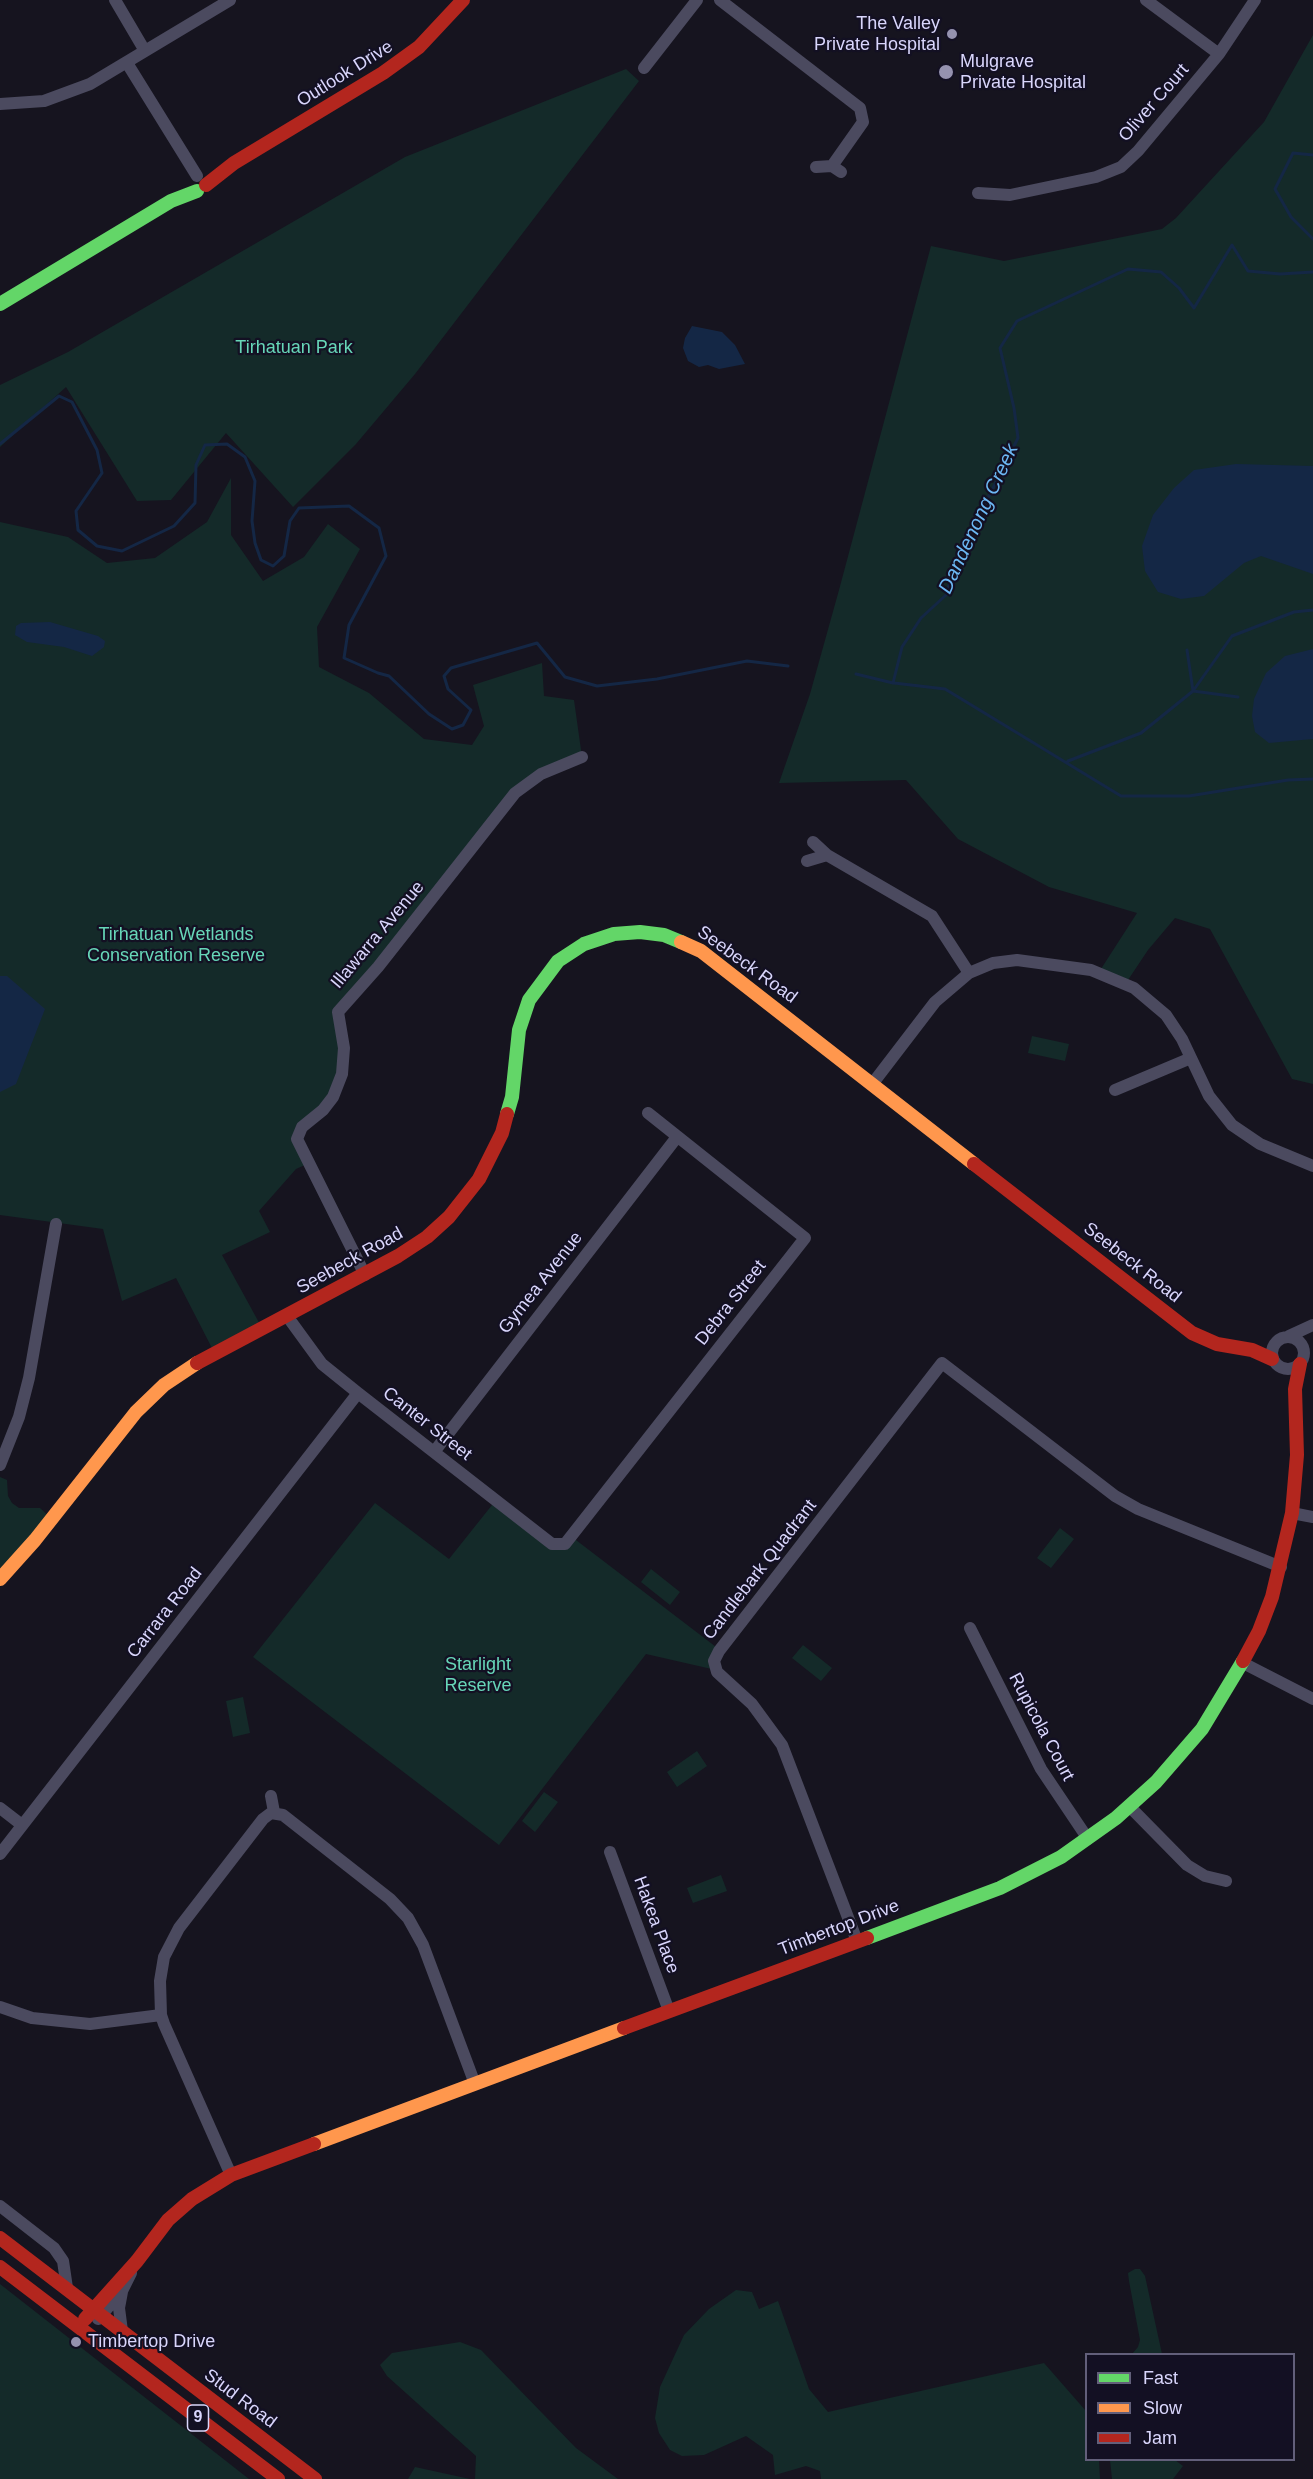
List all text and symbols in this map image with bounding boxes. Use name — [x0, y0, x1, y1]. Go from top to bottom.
place label: The Valley Private Hospital — [814, 13, 940, 56]
marker: The Valley Private Hospital — [945, 27, 959, 41]
street label: Outlook Drive — [293, 36, 397, 112]
place label: Mulgrave Private Hospital — [960, 51, 1086, 94]
street label: Oliver Court — [1114, 60, 1194, 146]
marker: Mulgrave Private Hospital — [937, 63, 955, 81]
park label: Tirhatuan Park — [235, 337, 353, 359]
water label: Dandenong Creek — [934, 440, 1024, 598]
street label: Illawarra Avenue — [327, 877, 429, 993]
street label: Seebeck Road — [693, 922, 801, 1008]
park label: Tirhatuan Wetlands Conservation Reserve — [87, 924, 265, 966]
street label: Seebeck Road — [1079, 1218, 1185, 1308]
street label: Seebeck Road — [293, 1223, 407, 1299]
street label: Gymea Avenue — [494, 1228, 588, 1338]
street label: Debra Street — [691, 1256, 771, 1350]
street label: Canter Street — [378, 1383, 476, 1465]
street label: Candlebark Quadrant — [699, 1496, 821, 1644]
street label: Carrara Road — [123, 1563, 207, 1663]
park label: Starlight Reserve — [444, 1654, 512, 1696]
street label: Rupicola Court — [1004, 1669, 1078, 1785]
street label: Hakea Place — [628, 1873, 684, 1977]
street label: Timbertop Drive — [776, 1895, 902, 1961]
place label: Timbertop Drive — [88, 2331, 215, 2353]
marker: Timbertop Drive — [69, 2335, 83, 2349]
legend — [1085, 2353, 1295, 2461]
street label: Stud Road — [200, 2365, 280, 2433]
text: Fast — [1143, 2368, 1178, 2388]
text: Slow — [1143, 2398, 1182, 2418]
road number: 9 — [188, 2405, 208, 2431]
text: Jam — [1143, 2428, 1177, 2448]

